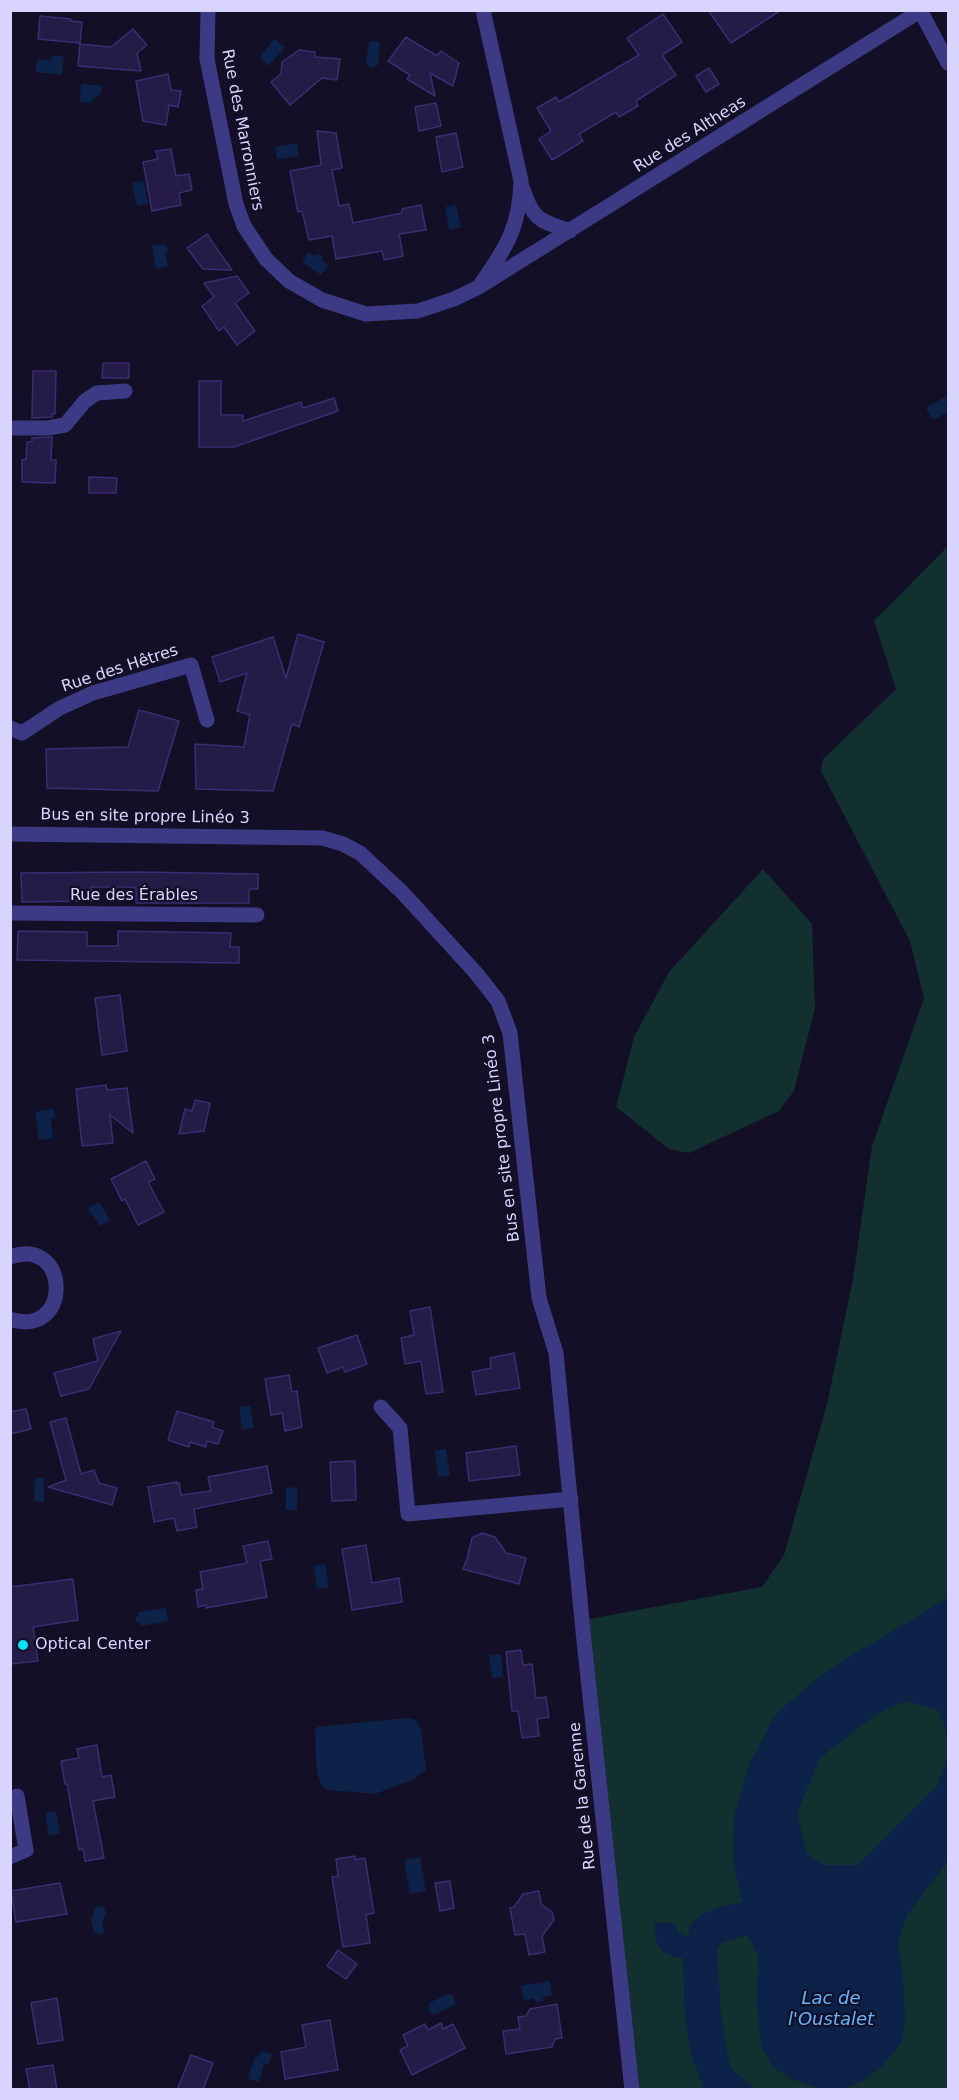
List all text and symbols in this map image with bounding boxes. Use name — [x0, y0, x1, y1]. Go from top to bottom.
street label: Rue des Marronniers — [217, 48, 267, 212]
street label: Rue des Altheas — [630, 93, 750, 177]
street label: Rue des Hêtres — [59, 641, 181, 697]
street label: Bus en site propre Linéo 3 — [40, 806, 250, 828]
street label: Rue des Érables — [70, 886, 198, 906]
street label: Bus en site propre Linéo 3 — [480, 1033, 524, 1243]
place label: Optical Center — [35, 1635, 150, 1655]
marker: Optical Center — [16, 1638, 30, 1652]
street label: Rue de la Garenne — [566, 1721, 600, 1871]
water label: Lac de l'Oustalet — [788, 1988, 874, 2030]

